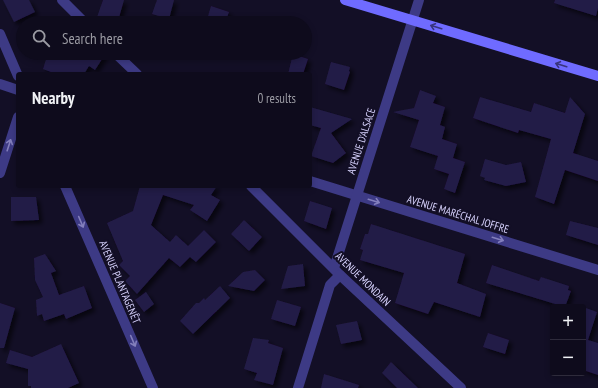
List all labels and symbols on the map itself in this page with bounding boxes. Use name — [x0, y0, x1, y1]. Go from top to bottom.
one-way arrow — [430, 23, 443, 30]
one-way arrow — [554, 61, 567, 68]
street label: AVENUE D'ALSACE — [344, 106, 378, 176]
one-way arrow — [6, 139, 13, 152]
street label: AVENUE MARÉCHAL JOFFRE — [405, 192, 511, 236]
one-way arrow — [367, 198, 380, 205]
one-way arrow — [78, 215, 85, 227]
one-way arrow — [491, 236, 504, 243]
street label: AVENUE PLANTAGENÊT — [96, 238, 144, 326]
street label: AVENUE MONDAIN — [332, 249, 394, 309]
one-way arrow — [129, 335, 137, 347]

